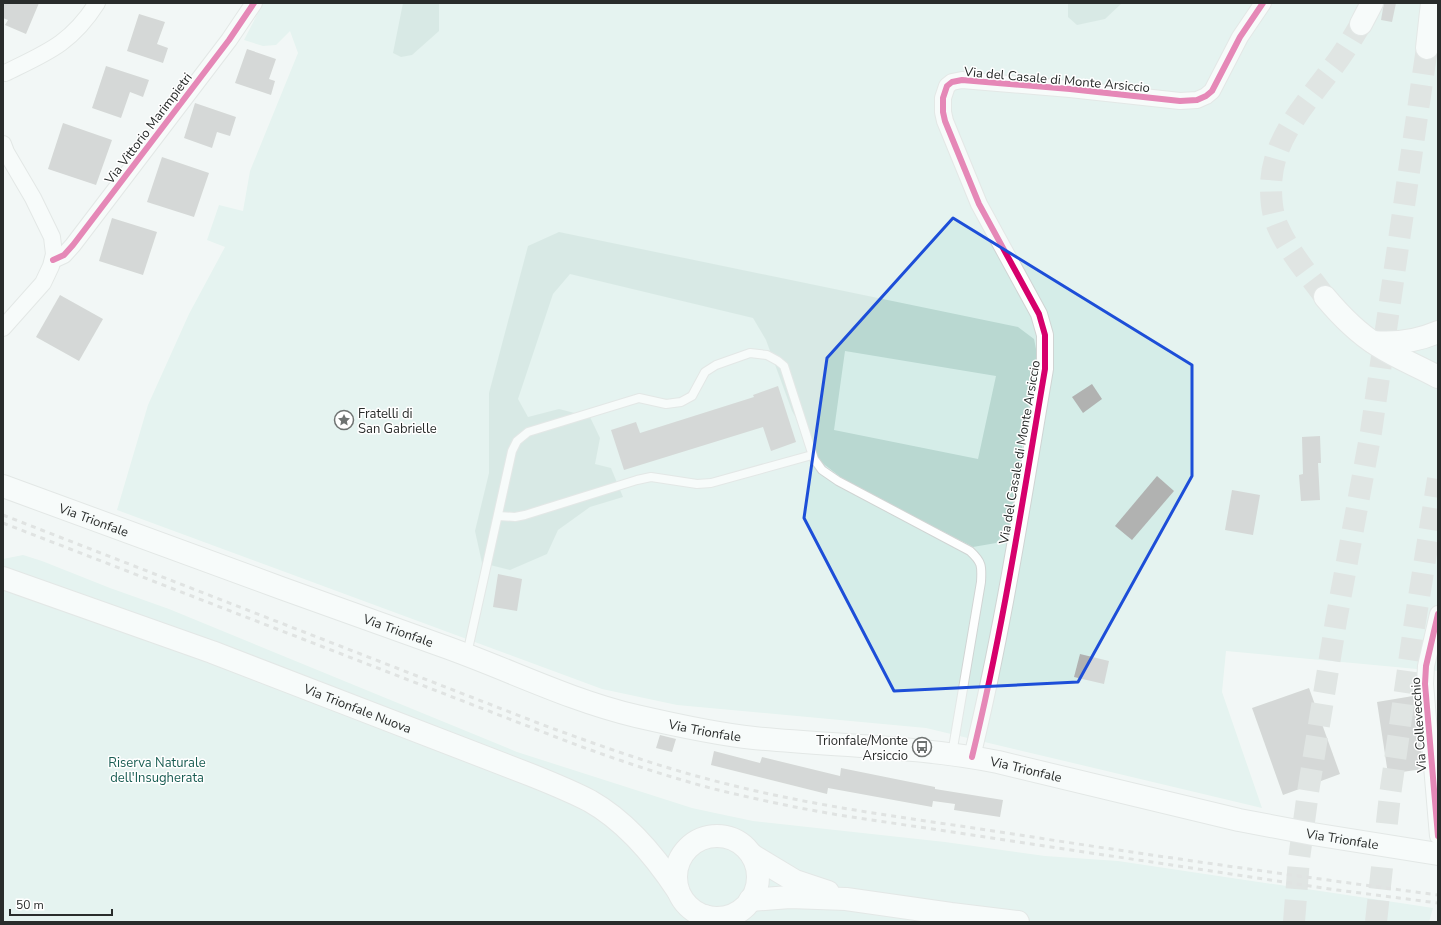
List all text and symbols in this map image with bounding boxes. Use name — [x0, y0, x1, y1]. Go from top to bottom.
street label: Via del Casale di Monte Arsiccio — [962, 63, 1151, 97]
street label: Via Vittorio Marimpietri — [100, 69, 197, 189]
street label: Via del Casale di Monte Arsiccio — [995, 359, 1045, 547]
place label: Fratelli di San Gabrielle — [358, 405, 437, 438]
place icon: Fratelli di San Gabrielle — [333, 409, 355, 431]
street label: Via Trionfale — [55, 499, 131, 542]
street label: Via Trionfale — [360, 610, 436, 652]
street label: Via Collevecchio — [1407, 677, 1431, 774]
street label: Via Trionfale Nuova — [300, 680, 414, 738]
street label: Via Trionfale — [666, 715, 742, 746]
place label: Trionfale/Monte Arsiccio — [816, 732, 908, 765]
bus stop icon: Trionfale/Monte Arsiccio — [911, 736, 933, 758]
street label: Via Trionfale — [988, 752, 1064, 787]
park label: Riserva Naturale dell'Insugherata — [108, 754, 206, 787]
street label: Via Trionfale — [1303, 825, 1380, 854]
scale bar — [10, 891, 112, 917]
text: 50 m — [16, 897, 44, 913]

